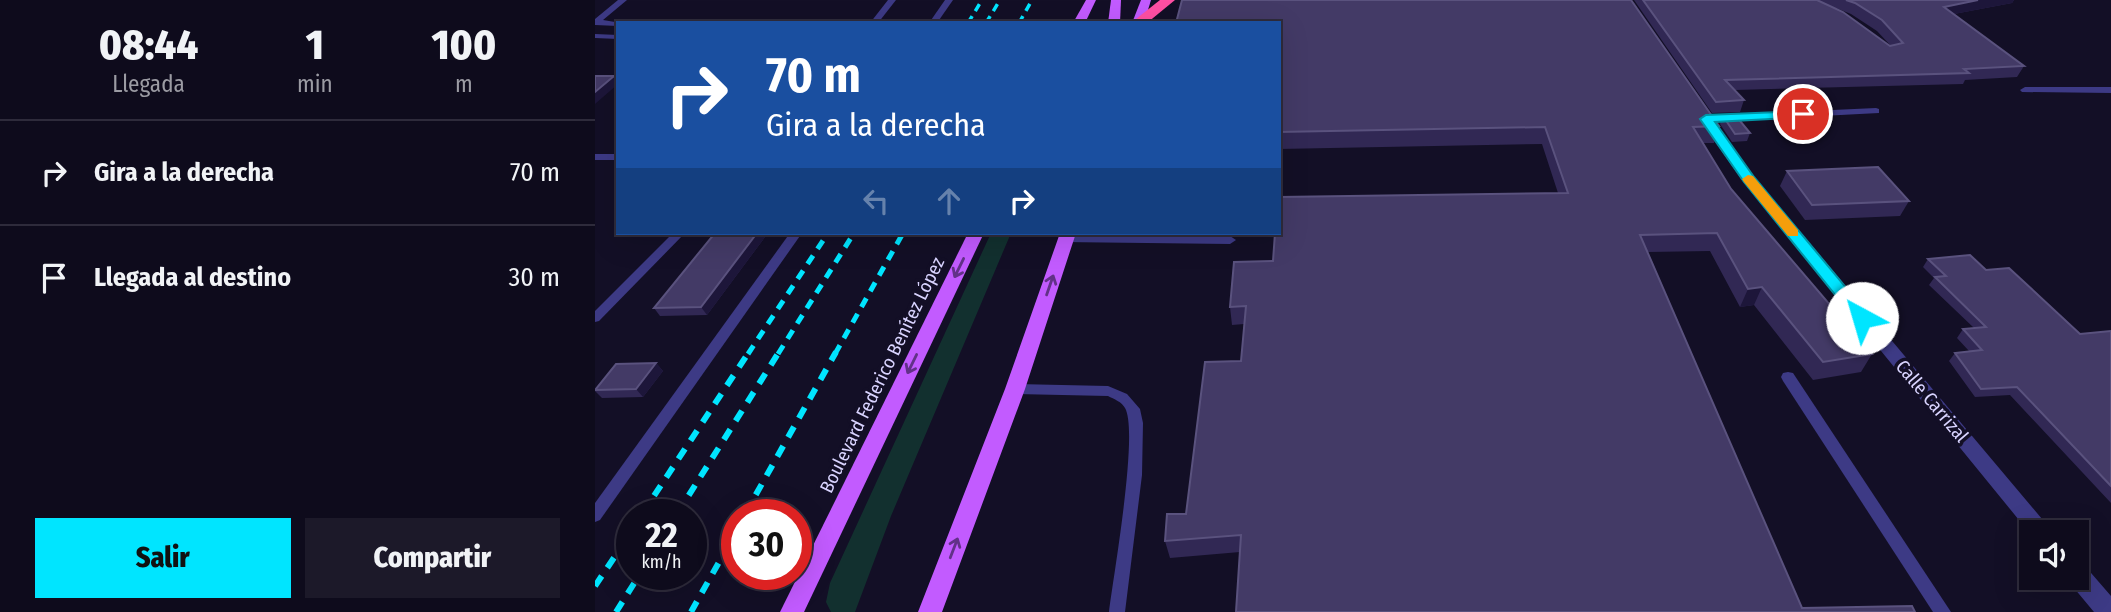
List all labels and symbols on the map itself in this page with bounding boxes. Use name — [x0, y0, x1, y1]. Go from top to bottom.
pin — [1773, 84, 1833, 144]
street label: Boulevard Federico Benítez López — [815, 253, 949, 497]
one-way arrow — [952, 257, 965, 278]
one-way arrow — [1044, 274, 1057, 296]
position arrow — [1825, 281, 1899, 355]
one-way arrow — [905, 353, 919, 374]
street label: Calle Carrizal — [1891, 355, 1973, 447]
speed limit sign: 30 — [721, 499, 812, 590]
one-way arrow — [949, 538, 961, 560]

